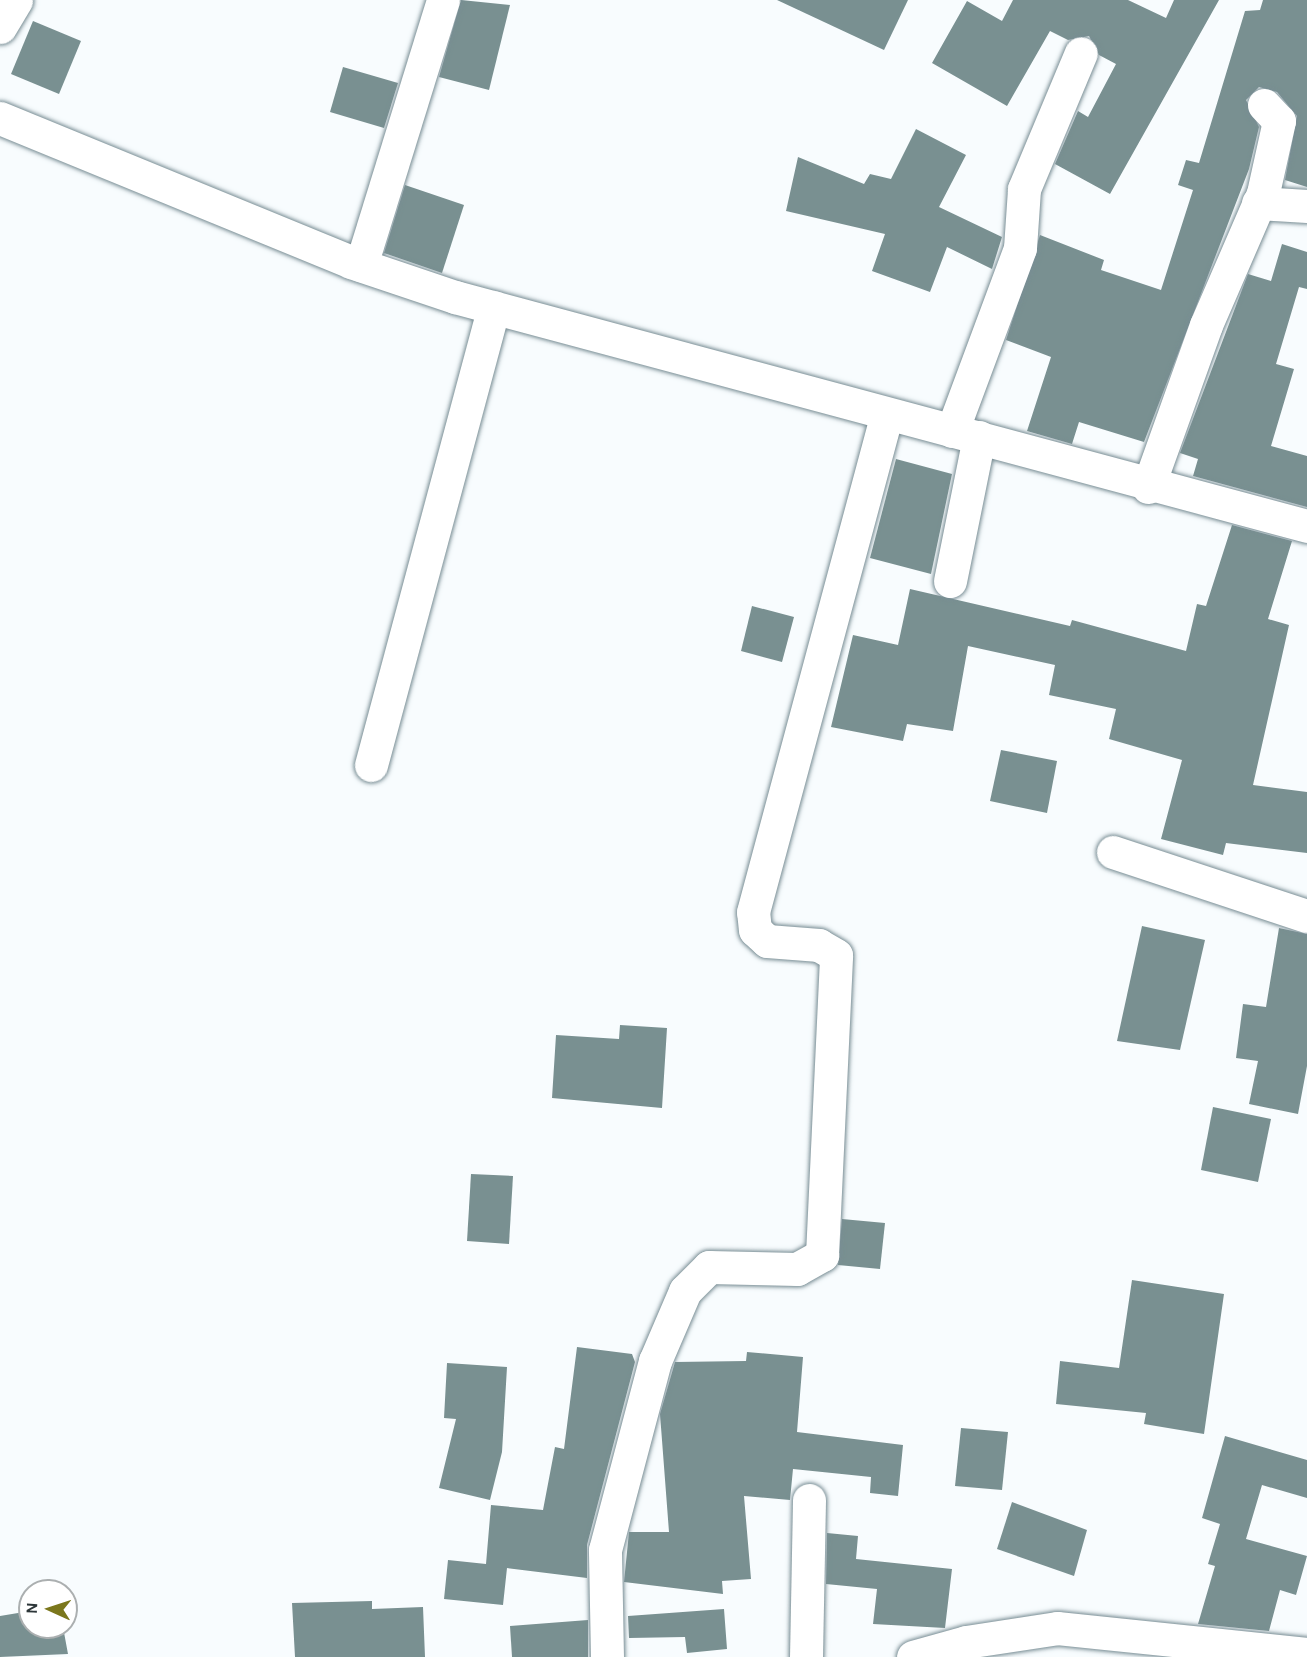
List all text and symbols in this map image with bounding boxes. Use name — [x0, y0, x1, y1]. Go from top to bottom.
north arrow — [18, 1579, 78, 1639]
text: N — [24, 1602, 40, 1614]

